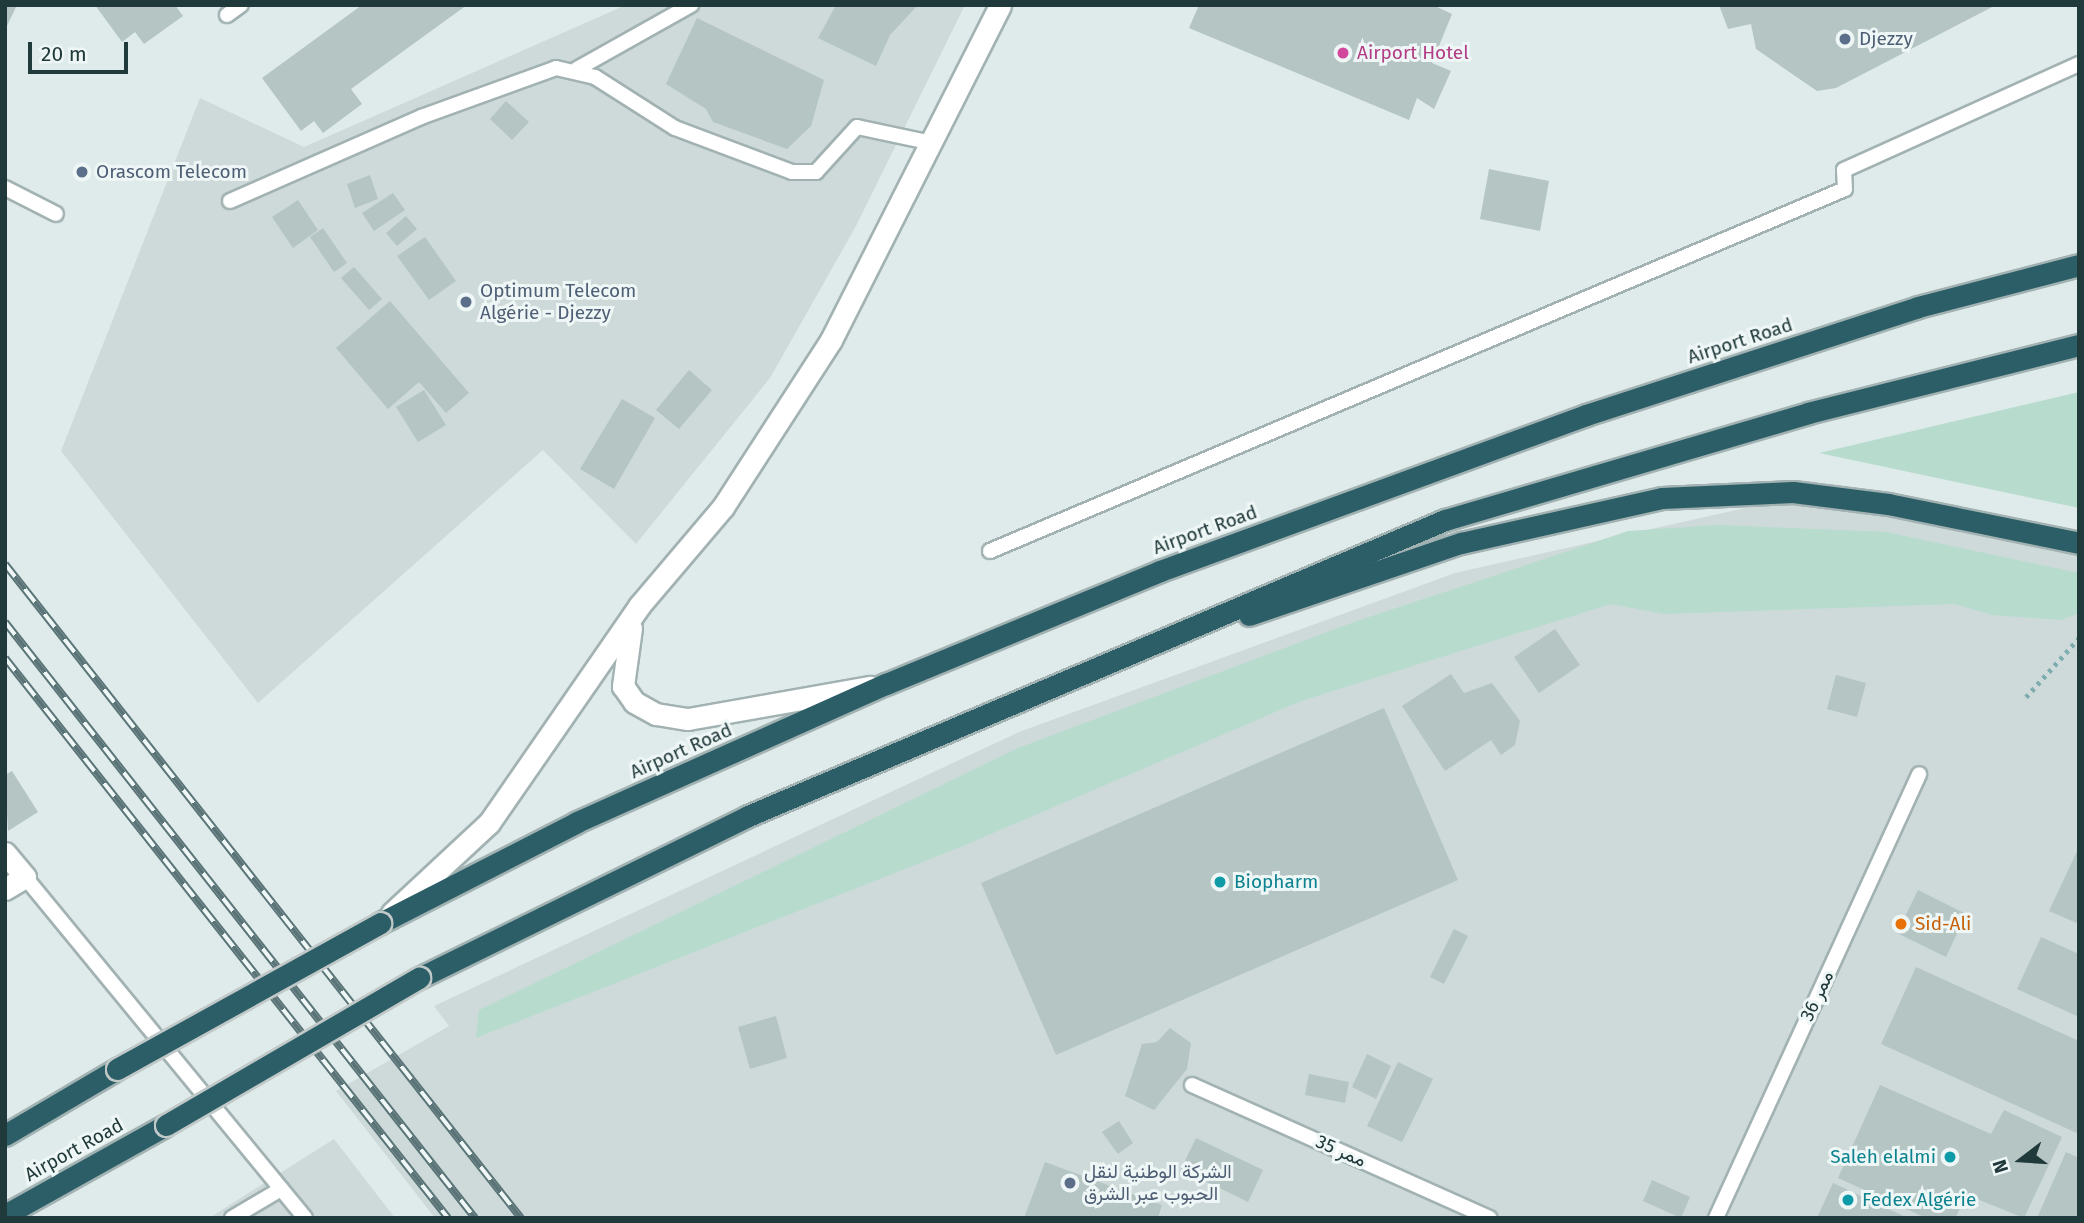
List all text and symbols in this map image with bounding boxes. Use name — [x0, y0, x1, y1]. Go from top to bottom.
scale bar — [32, 28, 131, 72]
place label: Djezzy — [1859, 28, 1913, 50]
marker: Djezzy — [1837, 31, 1853, 47]
text: 20 m — [41, 41, 87, 67]
place label: Airport Hotel — [1357, 42, 1469, 64]
marker: Airport Hotel — [1335, 45, 1351, 61]
place label: Orascom Telecom — [96, 161, 247, 183]
marker: Orascom Telecom — [74, 164, 90, 180]
place label: Optimum Telecom Algérie - Djezzy — [480, 280, 636, 324]
marker: Optimum Telecom Algérie - Djezzy — [458, 294, 474, 310]
street label: Airport Road — [1685, 313, 1795, 369]
street label: Airport Road — [1150, 501, 1260, 559]
street label: Airport Road — [627, 718, 735, 784]
place label: Biopharm — [1234, 871, 1318, 893]
marker: Biopharm — [1212, 874, 1228, 890]
place label: Sid-Ali — [1915, 913, 1971, 935]
marker: Sid-Ali — [1893, 916, 1909, 932]
street label: ممر 36 — [1795, 967, 1839, 1025]
street label: Airport Road — [21, 1114, 127, 1186]
north arrow — [1986, 1125, 2056, 1195]
street label: ممر 35 — [1312, 1130, 1370, 1172]
place label: Saleh elalmi — [1830, 1146, 1936, 1168]
marker: Saleh elalmi — [1942, 1149, 1958, 1165]
text: N — [1988, 1157, 2013, 1176]
place label: الشركة الوطنية لنقل الحبوب عبر الشرق — [1084, 1161, 1232, 1205]
marker: الشركة الوطنية لنقل الحبوب عبر الشرق — [1062, 1175, 1078, 1191]
place label: Fedex Algérie — [1862, 1189, 1976, 1211]
marker: Fedex Algérie — [1840, 1192, 1856, 1208]

